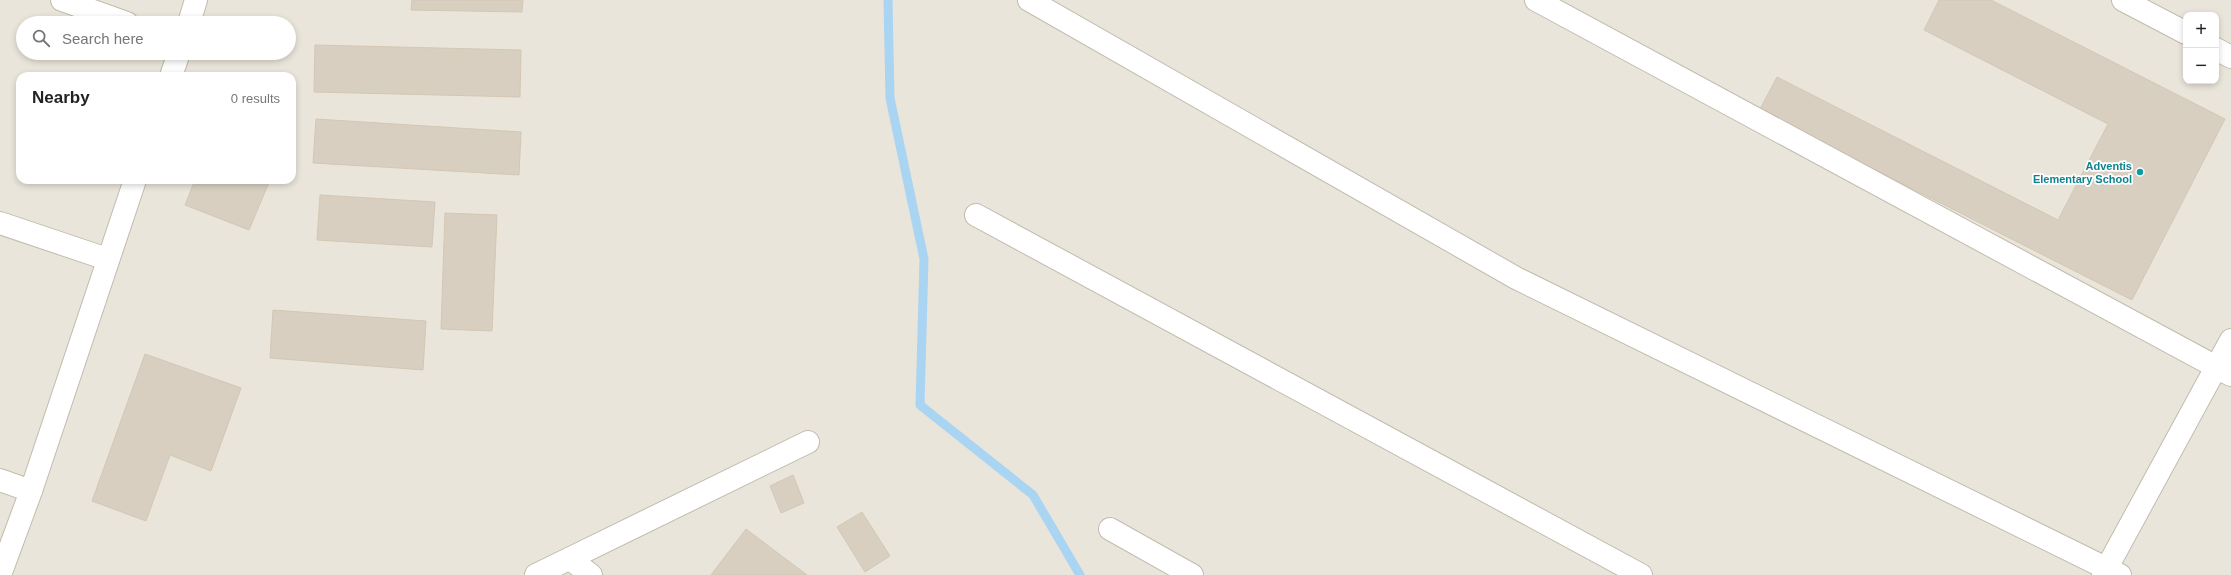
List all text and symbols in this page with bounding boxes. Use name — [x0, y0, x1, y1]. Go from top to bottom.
map controls — [2183, 12, 2219, 84]
button: + — [2183, 12, 2219, 48]
search box — [16, 16, 296, 60]
icon: search — [30, 27, 52, 49]
text: Search here — [62, 30, 144, 47]
button: − — [2183, 48, 2219, 84]
text: Nearby — [32, 88, 90, 107]
text: 0 results — [231, 91, 280, 106]
place label: Adventis Elementary School — [2033, 160, 2132, 185]
marker: Adventis Elementary School — [2135, 167, 2145, 177]

